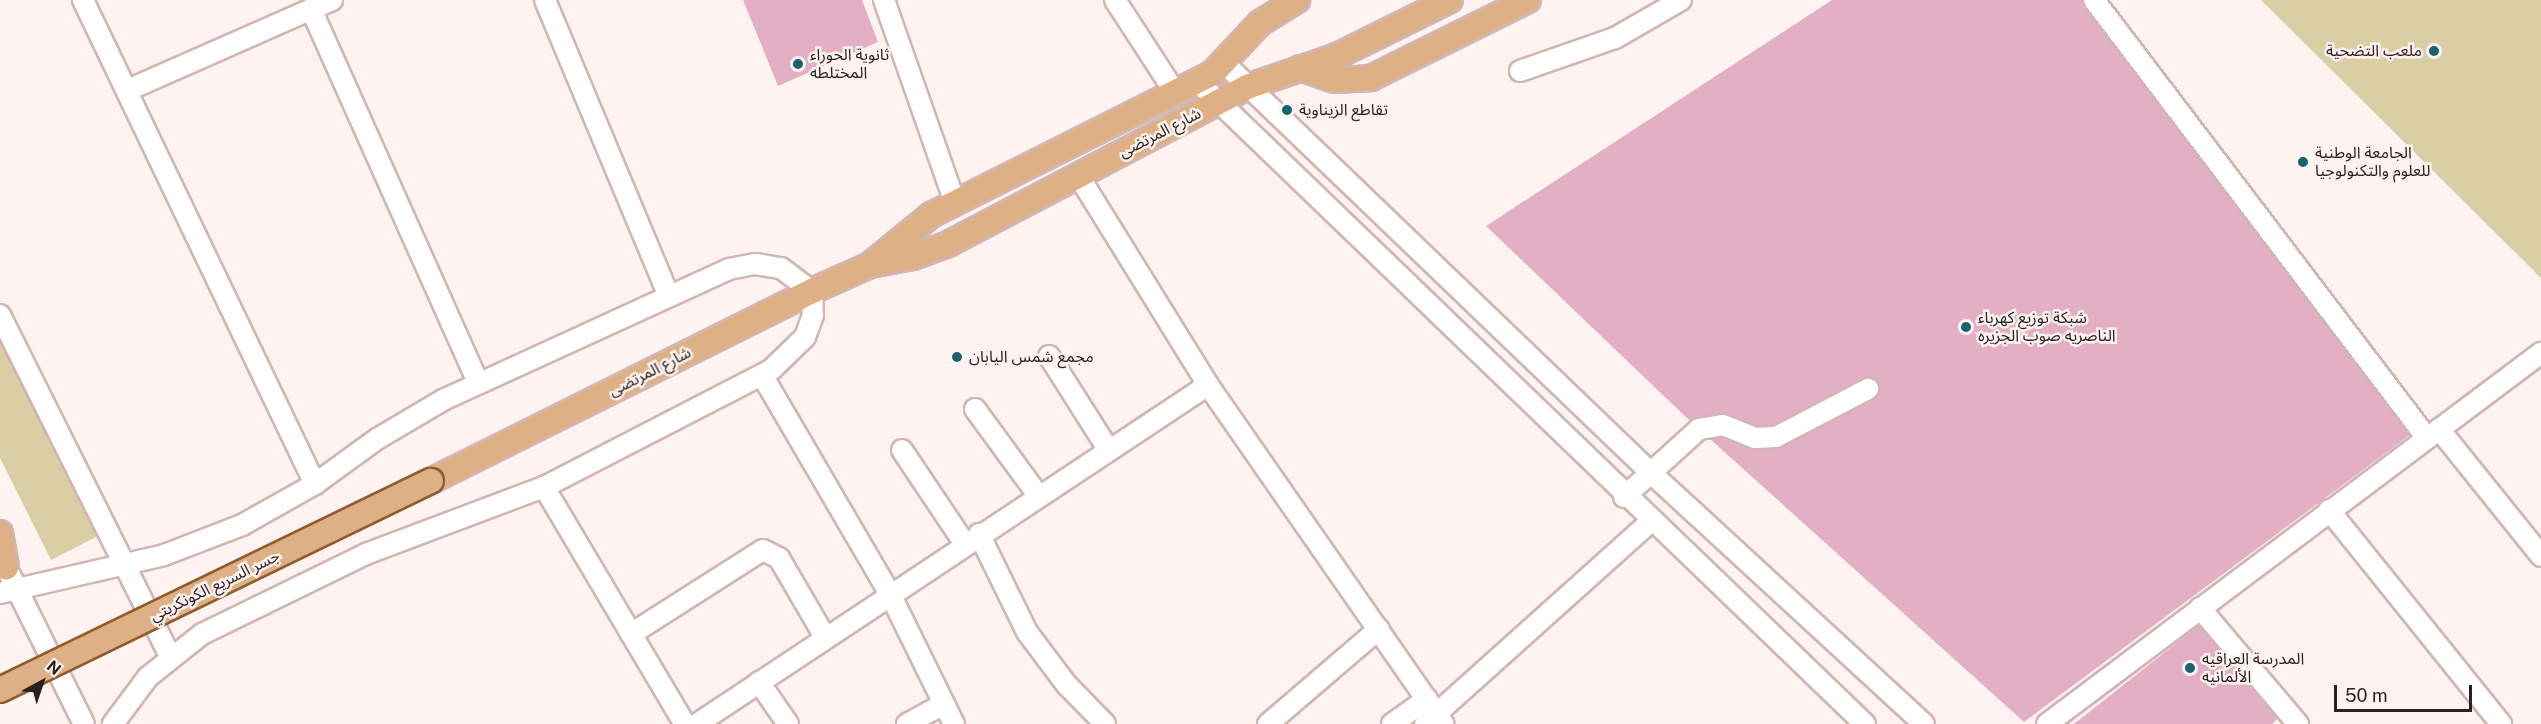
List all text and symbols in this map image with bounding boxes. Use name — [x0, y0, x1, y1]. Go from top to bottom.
place label: ملعب التضحية — [2326, 41, 2422, 61]
marker: ملعب التضحية — [2427, 44, 2441, 58]
place label: ثانوية الحوراء المختلطه — [810, 45, 889, 83]
marker: ثانوية الحوراء المختلطه — [791, 57, 805, 71]
place label: تقاطع الزيناوية — [1299, 100, 1388, 120]
marker: تقاطع الزيناوية — [1280, 103, 1294, 117]
street label: شارع المرتضى — [1116, 104, 1204, 162]
place label: الجامعة الوطنية للعلوم والتكنولوجيا — [2315, 143, 2430, 181]
marker: الجامعة الوطنية للعلوم والتكنولوجيا — [2296, 155, 2310, 169]
place label: شبكة توزيع كهرباء الناصريه صوب الجزيره — [1978, 308, 2116, 346]
marker: شبكة توزيع كهرباء الناصريه صوب الجزيره — [1959, 320, 1973, 334]
street label: شارع المرتضى — [606, 343, 694, 401]
place label: مجمع شمس اليابان — [969, 347, 1094, 367]
marker: مجمع شمس اليابان — [950, 350, 964, 364]
street label: جسر السريع الكونكريتي — [147, 546, 283, 626]
place label: المدرسة العراقيه الألمانيه — [2202, 649, 2304, 687]
north arrow — [12, 652, 72, 712]
text: N — [43, 657, 65, 679]
marker: المدرسة العراقيه الألمانيه — [2183, 661, 2197, 675]
scale bar — [2337, 673, 2475, 711]
text: 50 m — [2345, 685, 2388, 706]

